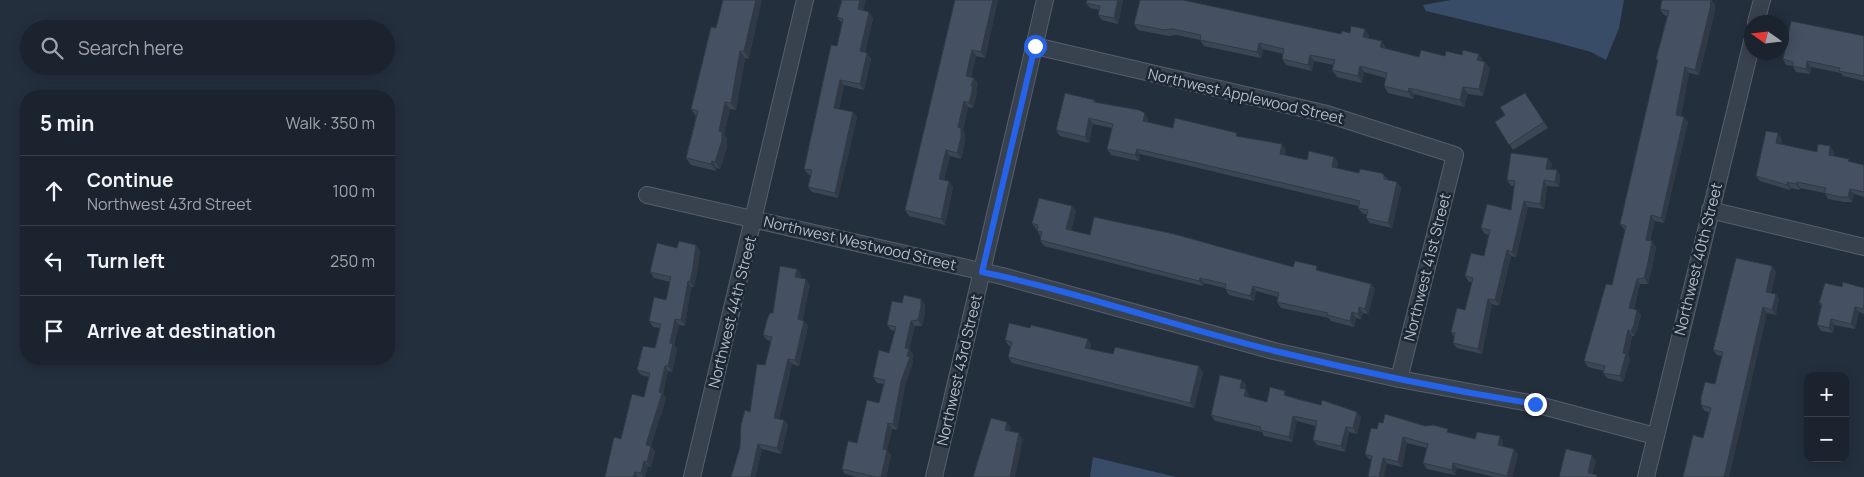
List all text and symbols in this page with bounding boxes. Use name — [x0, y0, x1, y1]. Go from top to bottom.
north arrow — [1744, 15, 1789, 60]
search box — [20, 20, 395, 75]
icon: search — [38, 34, 66, 62]
text: Search here — [78, 35, 184, 61]
route start — [1024, 35, 1047, 58]
street label: Northwest Applewood Street — [1146, 63, 1346, 129]
text: 5 min — [40, 109, 94, 137]
text: Walk · 350 m — [286, 112, 375, 134]
text: Continue — [87, 167, 173, 193]
icon: ahead — [40, 177, 68, 205]
text: 100 m — [332, 180, 375, 202]
street label: Northwest 40th Street — [1669, 181, 1727, 337]
street label: Northwest 41st Street — [1398, 191, 1456, 343]
text: Northwest 43rd Street — [87, 193, 252, 215]
street label: Northwest Westwood Street — [762, 211, 958, 275]
street label: Northwest 44th Street — [703, 234, 761, 390]
icon: left — [40, 247, 68, 275]
text: Turn left — [87, 248, 165, 274]
text: 250 m — [330, 250, 375, 272]
street label: Northwest 43rd Street — [931, 292, 987, 448]
icon: arrive — [40, 317, 68, 345]
text: Arrive at destination — [87, 318, 276, 344]
map controls — [1804, 372, 1849, 462]
button: + — [1804, 372, 1849, 417]
route end — [1524, 393, 1547, 416]
button: − — [1804, 417, 1849, 462]

